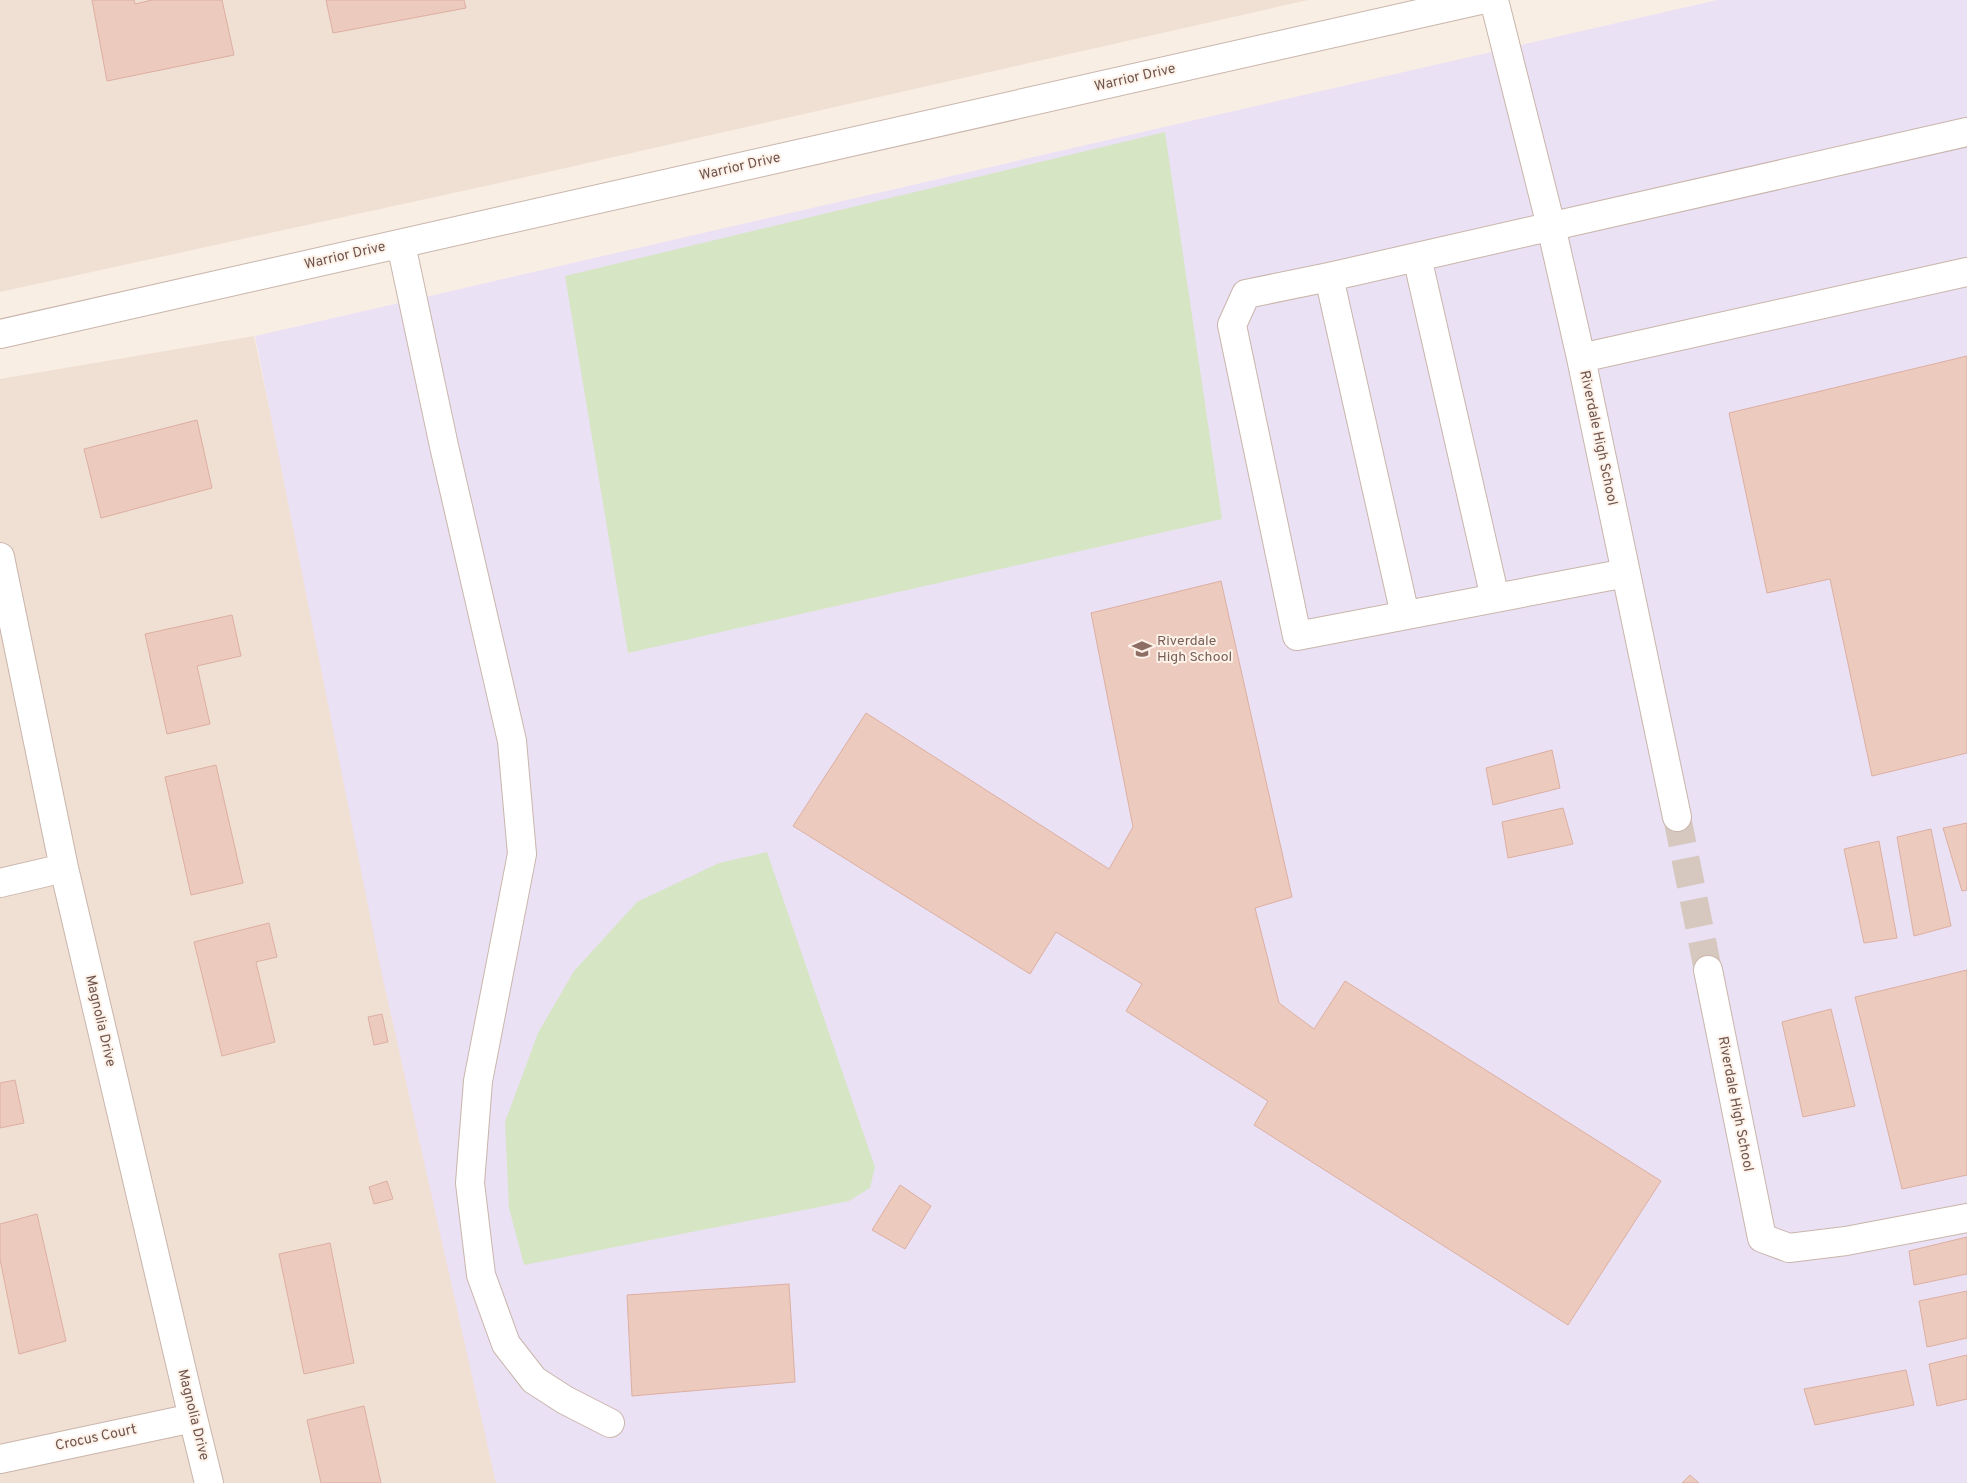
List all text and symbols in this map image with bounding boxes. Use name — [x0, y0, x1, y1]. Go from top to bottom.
street label: Warrior Drive — [1093, 60, 1177, 96]
street label: Warrior Drive — [698, 149, 782, 185]
street label: Warrior Drive — [303, 238, 387, 274]
street label: Riverdale High School — [1575, 369, 1621, 507]
place label: Riverdale High School — [1157, 633, 1232, 666]
school or university icon: Riverdale High School — [1131, 638, 1153, 660]
street label: Magnolia Drive — [81, 974, 119, 1068]
street label: Riverdale High School — [1714, 1035, 1756, 1173]
street label: Magnolia Drive — [173, 1368, 213, 1462]
street label: Crocus Court — [54, 1421, 138, 1455]

